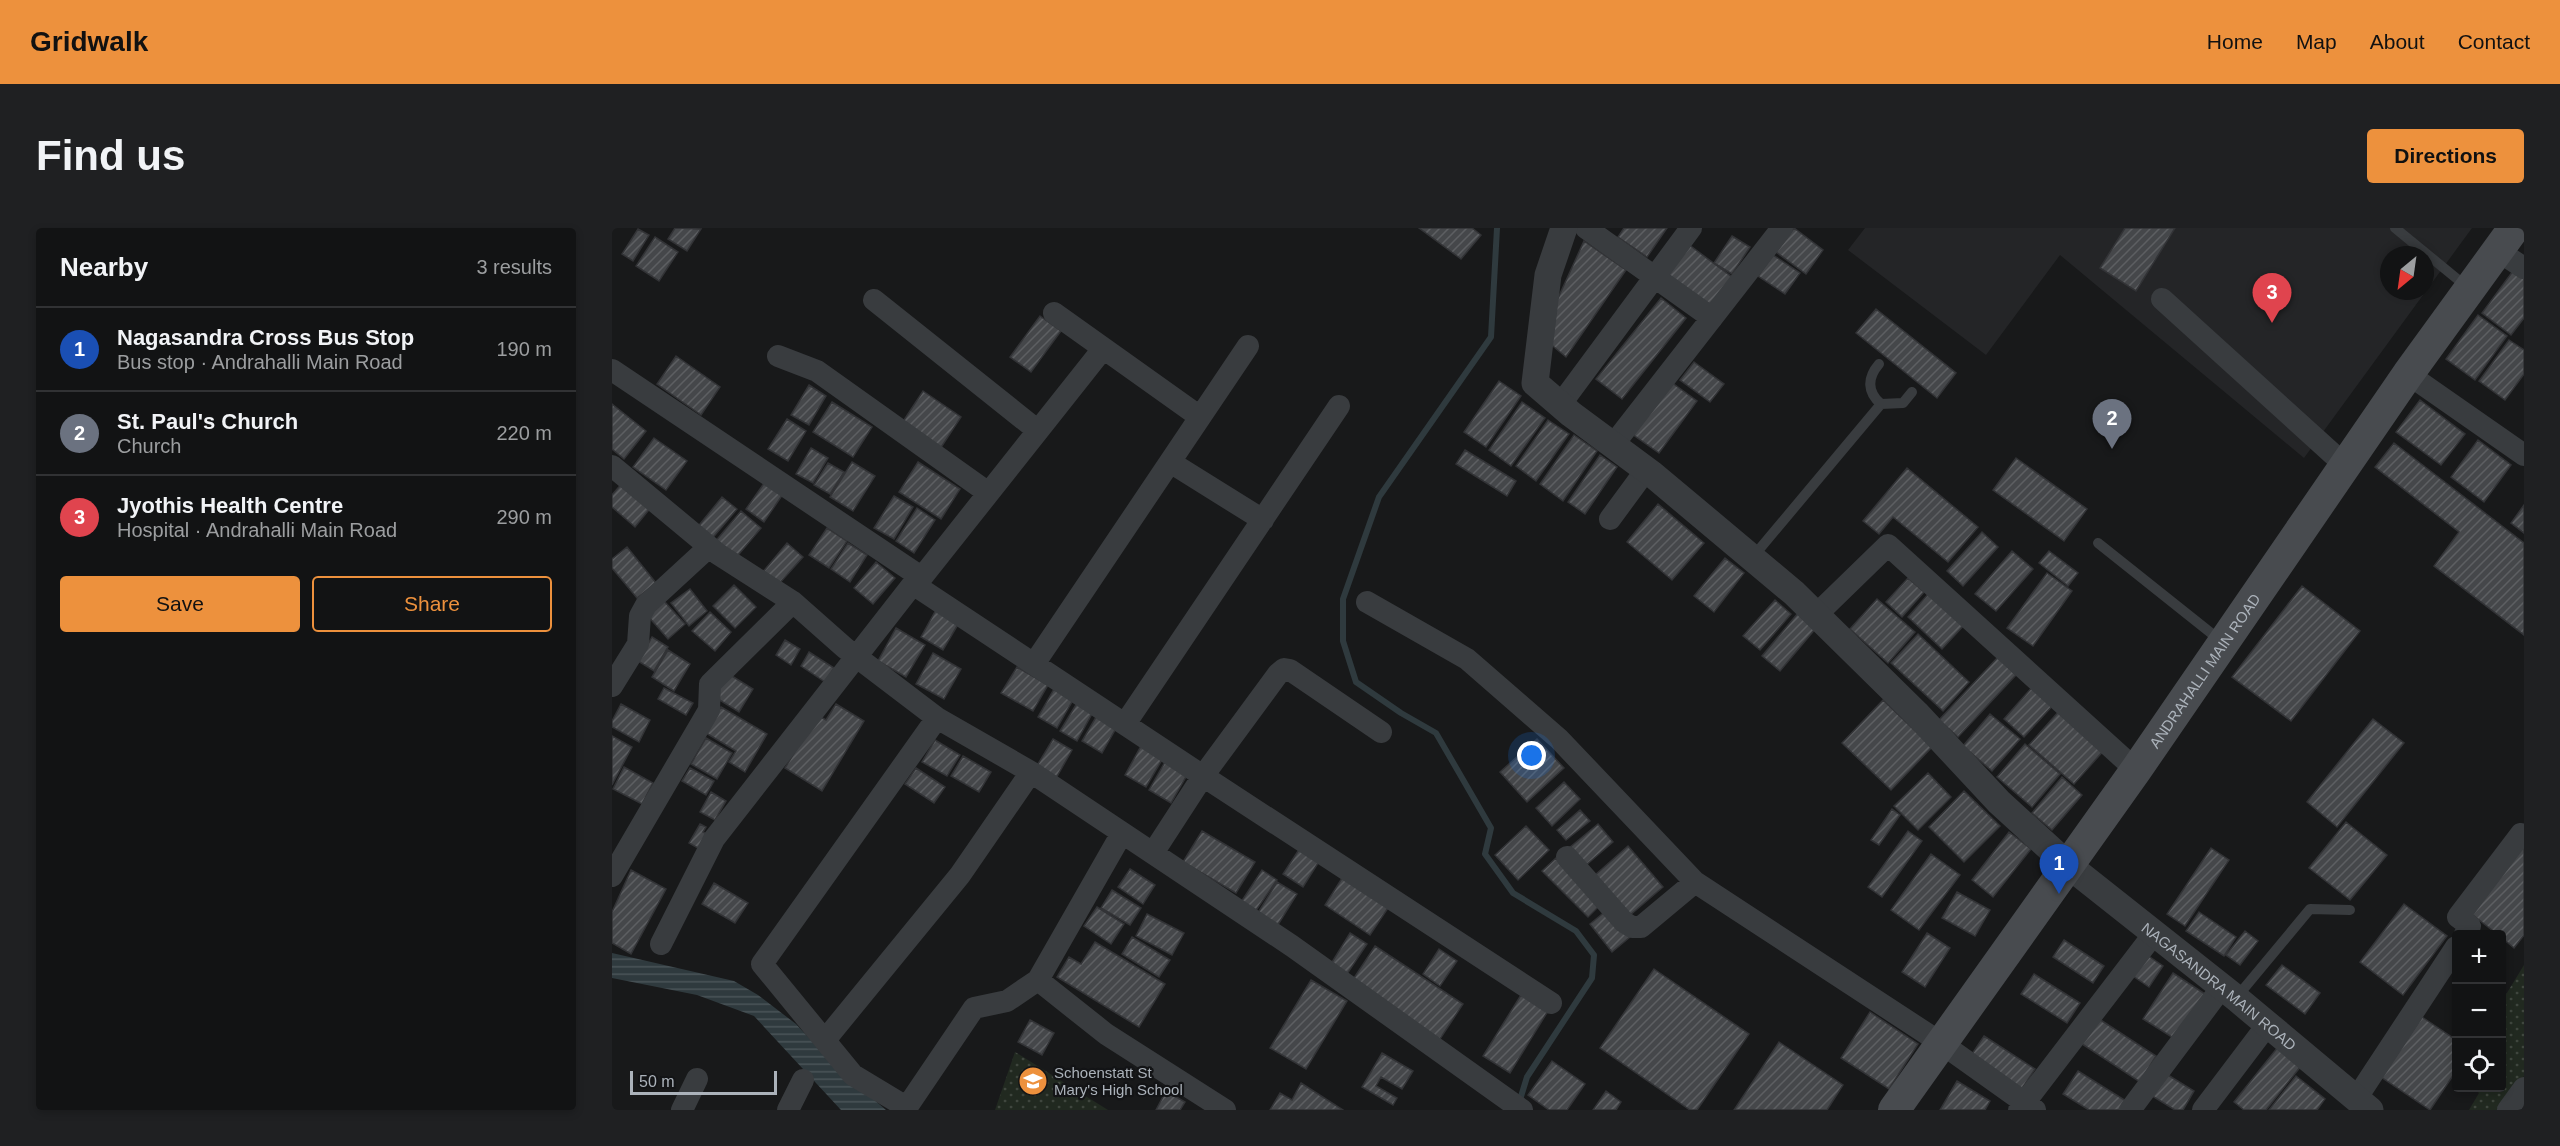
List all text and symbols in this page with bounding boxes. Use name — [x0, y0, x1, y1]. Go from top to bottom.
text: Gridwalk — [30, 26, 148, 57]
text: Home — [2207, 30, 2263, 53]
text: Map — [2296, 30, 2337, 53]
text: About — [2370, 30, 2425, 53]
text: Contact — [2458, 30, 2530, 53]
button: Directions — [2367, 129, 2524, 183]
text: Find us — [36, 132, 185, 179]
north arrow — [2380, 246, 2434, 300]
text: Nearby — [60, 252, 148, 282]
text: 3 results — [476, 256, 552, 278]
pin: 3 — [2252, 274, 2292, 323]
text: Nagasandra Cross Bus Stop — [117, 325, 414, 350]
text: 1 — [74, 338, 85, 360]
text: 190 m — [496, 338, 552, 360]
text: Bus stop · Andrahalli Main Road — [117, 351, 403, 373]
pin: 2 — [2092, 400, 2132, 449]
text: St. Paul's Church — [117, 409, 298, 434]
text: 2 — [74, 422, 85, 444]
text: 220 m — [496, 422, 552, 444]
text: Church — [117, 435, 181, 457]
text: Jyothis Health Centre — [117, 493, 343, 518]
text: 3 — [74, 506, 85, 528]
text: 290 m — [496, 506, 552, 528]
text: Hospital · Andrahalli Main Road — [117, 519, 397, 541]
button: Save — [60, 576, 300, 632]
button: Share — [312, 576, 552, 632]
street label: ANDRAHALLI MAIN ROAD — [2145, 590, 2263, 751]
your location — [1517, 741, 1546, 770]
pin: 1 — [2040, 844, 2078, 894]
street label: NAGASANDRA MAIN ROAD — [2139, 919, 2300, 1054]
map controls — [2452, 930, 2506, 1092]
button: + — [2452, 930, 2506, 984]
button: − — [2452, 984, 2506, 1038]
button: locate — [2452, 1038, 2506, 1092]
place label: Schoenstatt St Mary's High School — [1054, 1064, 1183, 1098]
school or university icon: Schoenstatt St Mary's High School — [1017, 1065, 1049, 1097]
scale bar — [630, 1068, 777, 1096]
text: 50 m — [639, 1073, 675, 1090]

